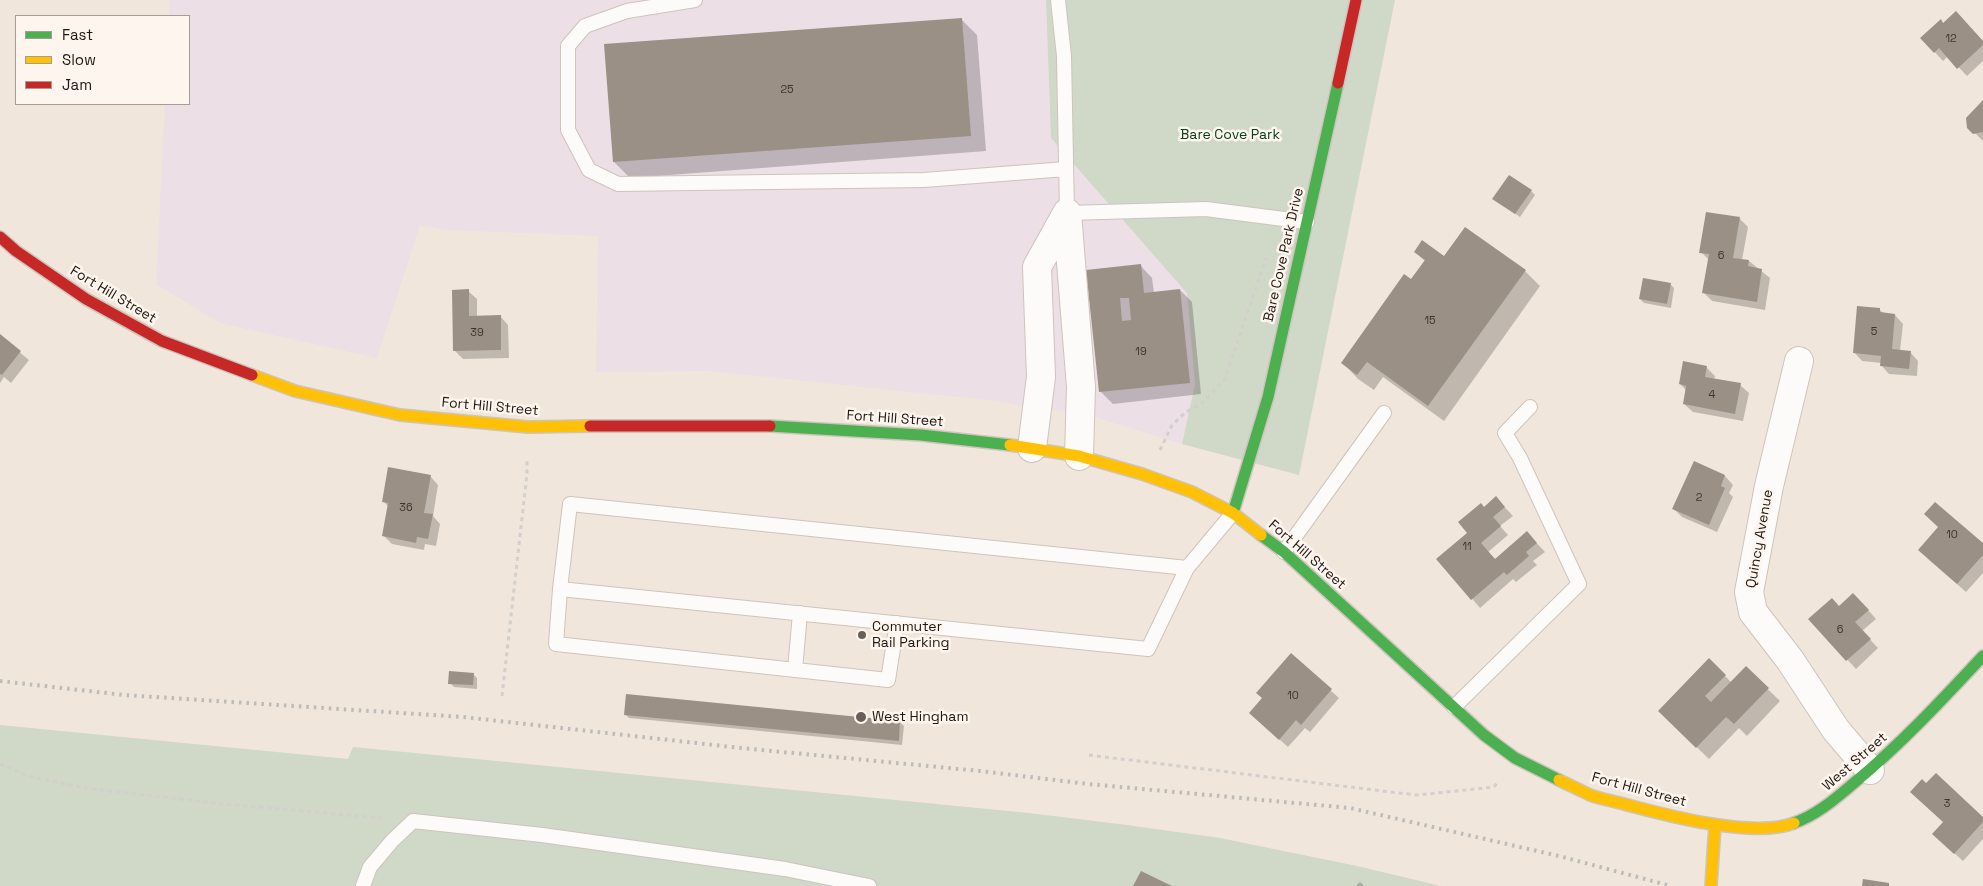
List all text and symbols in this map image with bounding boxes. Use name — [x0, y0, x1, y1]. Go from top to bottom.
legend — [15, 15, 190, 105]
text: Fast — [62, 25, 93, 44]
house number: 12 — [1945, 32, 1957, 46]
text: Slow — [62, 50, 96, 69]
text: Jam — [62, 75, 92, 94]
house number: 25 — [780, 83, 794, 97]
park label: Bare Cove Park — [1180, 127, 1280, 143]
street label: Bare Cove Park Drive — [1260, 186, 1308, 324]
house number: 6 — [1718, 249, 1724, 263]
street label: Fort Hill Street — [67, 263, 159, 327]
house number: 15 — [1424, 314, 1436, 328]
house number: 5 — [1871, 325, 1877, 339]
house number: 39 — [470, 326, 484, 340]
house number: 19 — [1135, 345, 1147, 359]
house number: 4 — [1709, 388, 1715, 402]
street label: Fort Hill Street — [441, 394, 539, 420]
street label: Fort Hill Street — [846, 407, 944, 431]
street label: Quincy Avenue — [1743, 488, 1777, 590]
house number: 2 — [1696, 491, 1702, 505]
house number: 36 — [399, 501, 413, 515]
street label: Fort Hill Street — [1265, 517, 1349, 593]
house number: 10 — [1946, 528, 1958, 542]
house number: 11 — [1462, 540, 1472, 554]
place label: Commuter Rail Parking — [872, 619, 949, 652]
house number: 6 — [1837, 623, 1843, 637]
marker: Commuter Rail Parking — [856, 629, 868, 641]
house number: 10 — [1287, 689, 1299, 703]
place label: West Hingham — [872, 709, 968, 725]
marker: West Hingham — [854, 710, 868, 724]
street label: West Street — [1819, 729, 1891, 795]
street label: Fort Hill Street — [1590, 769, 1688, 811]
house number: 3 — [1944, 797, 1950, 811]

